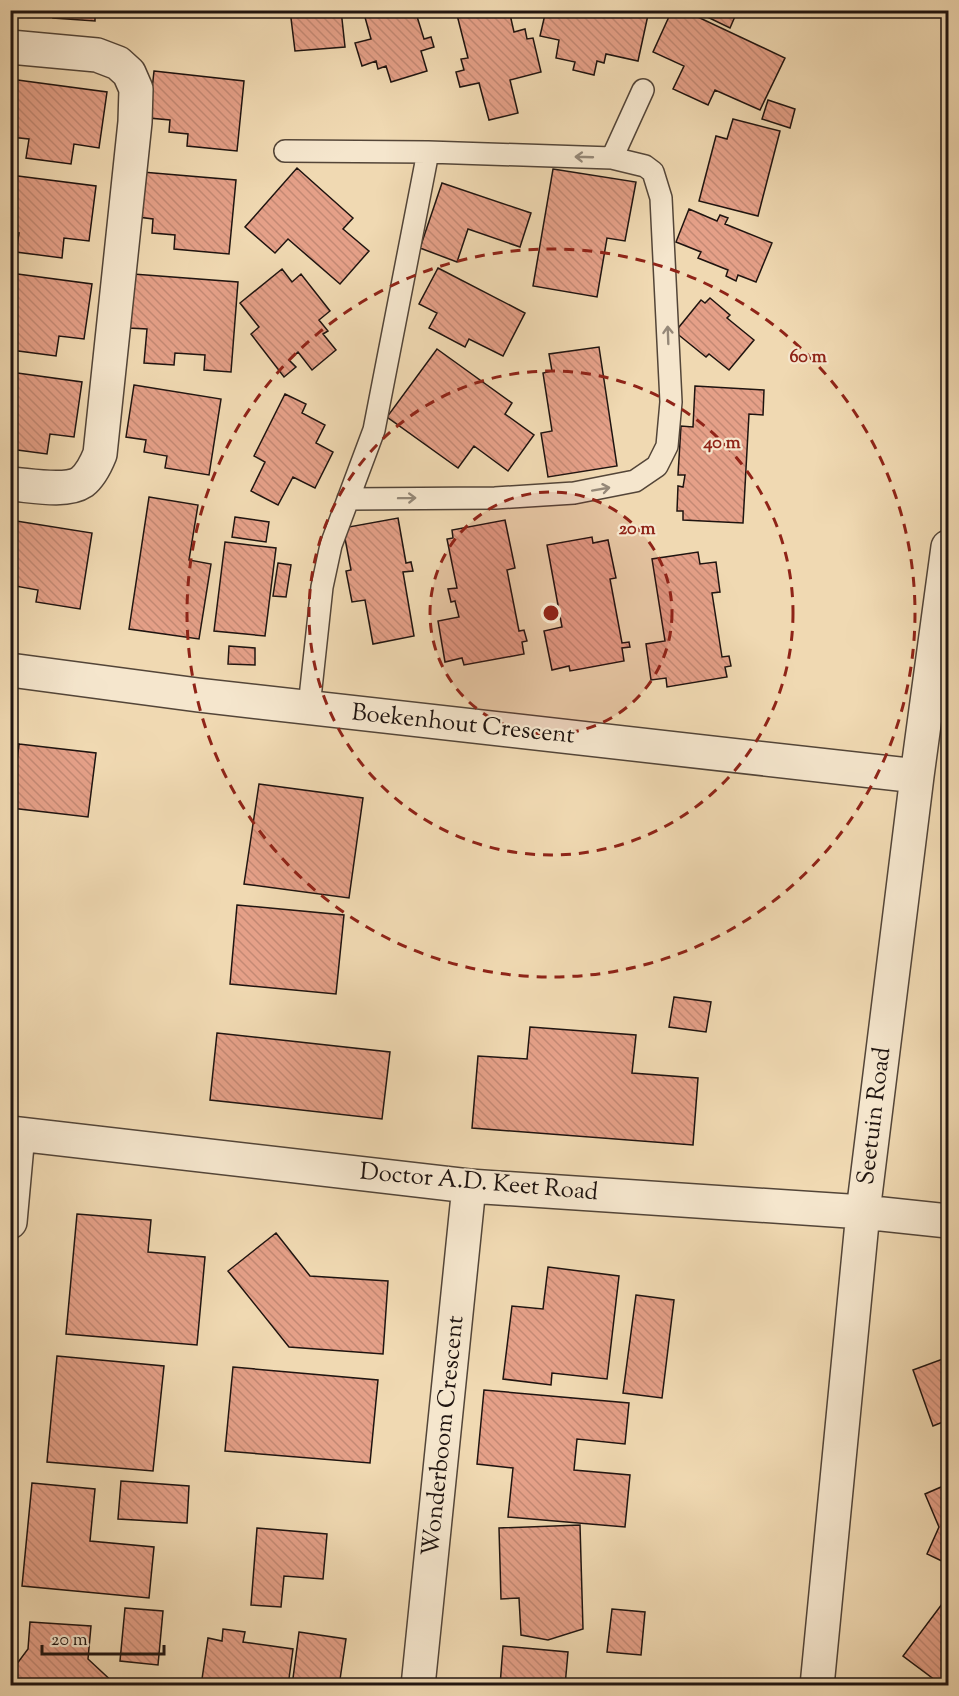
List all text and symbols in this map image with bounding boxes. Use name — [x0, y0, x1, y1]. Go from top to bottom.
one-way arrow — [574, 151, 594, 163]
one-way arrow — [662, 325, 674, 345]
text: 60 m — [789, 345, 827, 371]
text: 40 m — [702, 431, 741, 457]
one-way arrow — [591, 483, 611, 494]
one-way arrow — [396, 492, 416, 504]
text: 20 m — [619, 517, 655, 543]
centre of rings — [541, 603, 561, 623]
street label: Boekenhout Crescent — [350, 696, 576, 754]
street label: Seetuin Road — [850, 1045, 900, 1187]
street label: Doctor A.D. Keet Road — [358, 1156, 600, 1210]
street label: Wonderboom Crescent — [414, 1314, 474, 1558]
scale bar — [42, 1618, 164, 1656]
text: 20 m — [51, 1628, 88, 1654]

